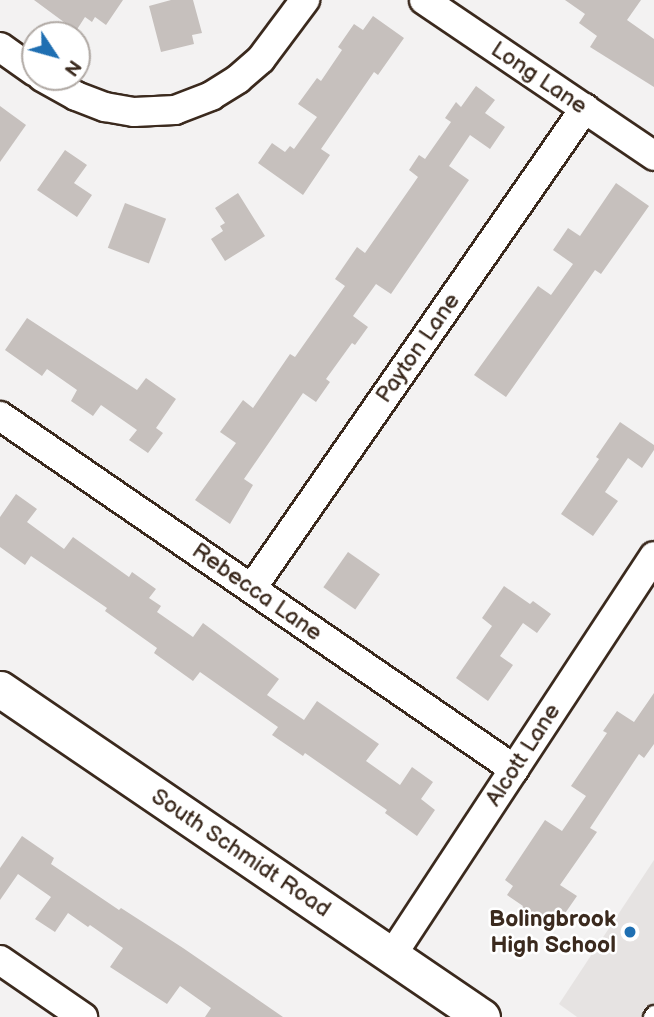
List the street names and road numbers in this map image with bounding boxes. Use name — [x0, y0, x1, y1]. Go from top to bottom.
street label: Long Lane — [486, 36, 592, 120]
street label: Payton Lane — [370, 288, 466, 408]
street label: Rebecca Lane — [187, 537, 327, 647]
street label: Alcott Lane — [480, 699, 566, 811]
street label: South Schmidt Road — [146, 783, 336, 923]

